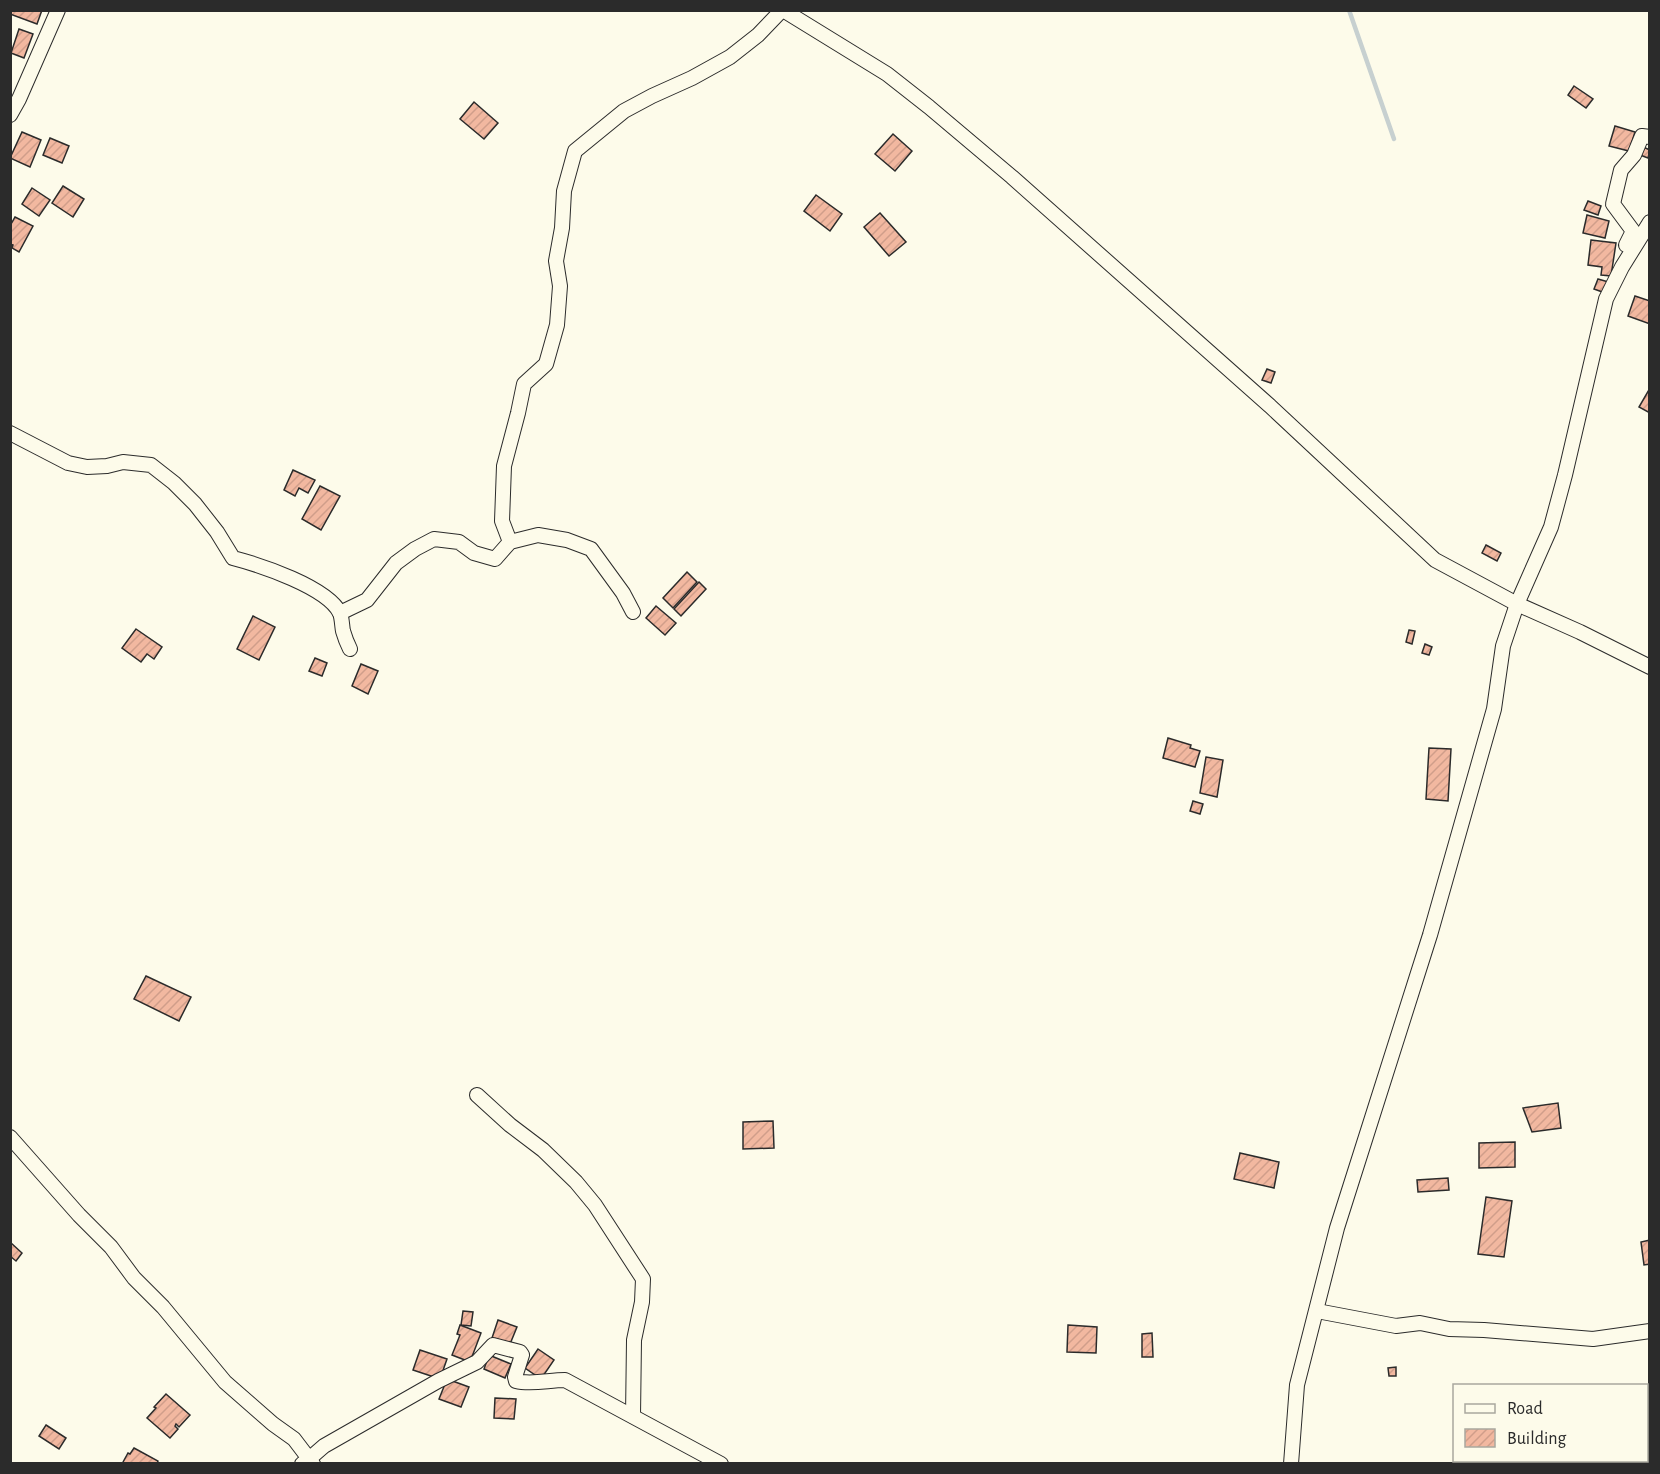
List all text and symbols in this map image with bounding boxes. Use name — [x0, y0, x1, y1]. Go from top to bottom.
legend — [1453, 1384, 1648, 1462]
text: Road — [1507, 1400, 1543, 1418]
text: Building — [1507, 1430, 1567, 1448]

